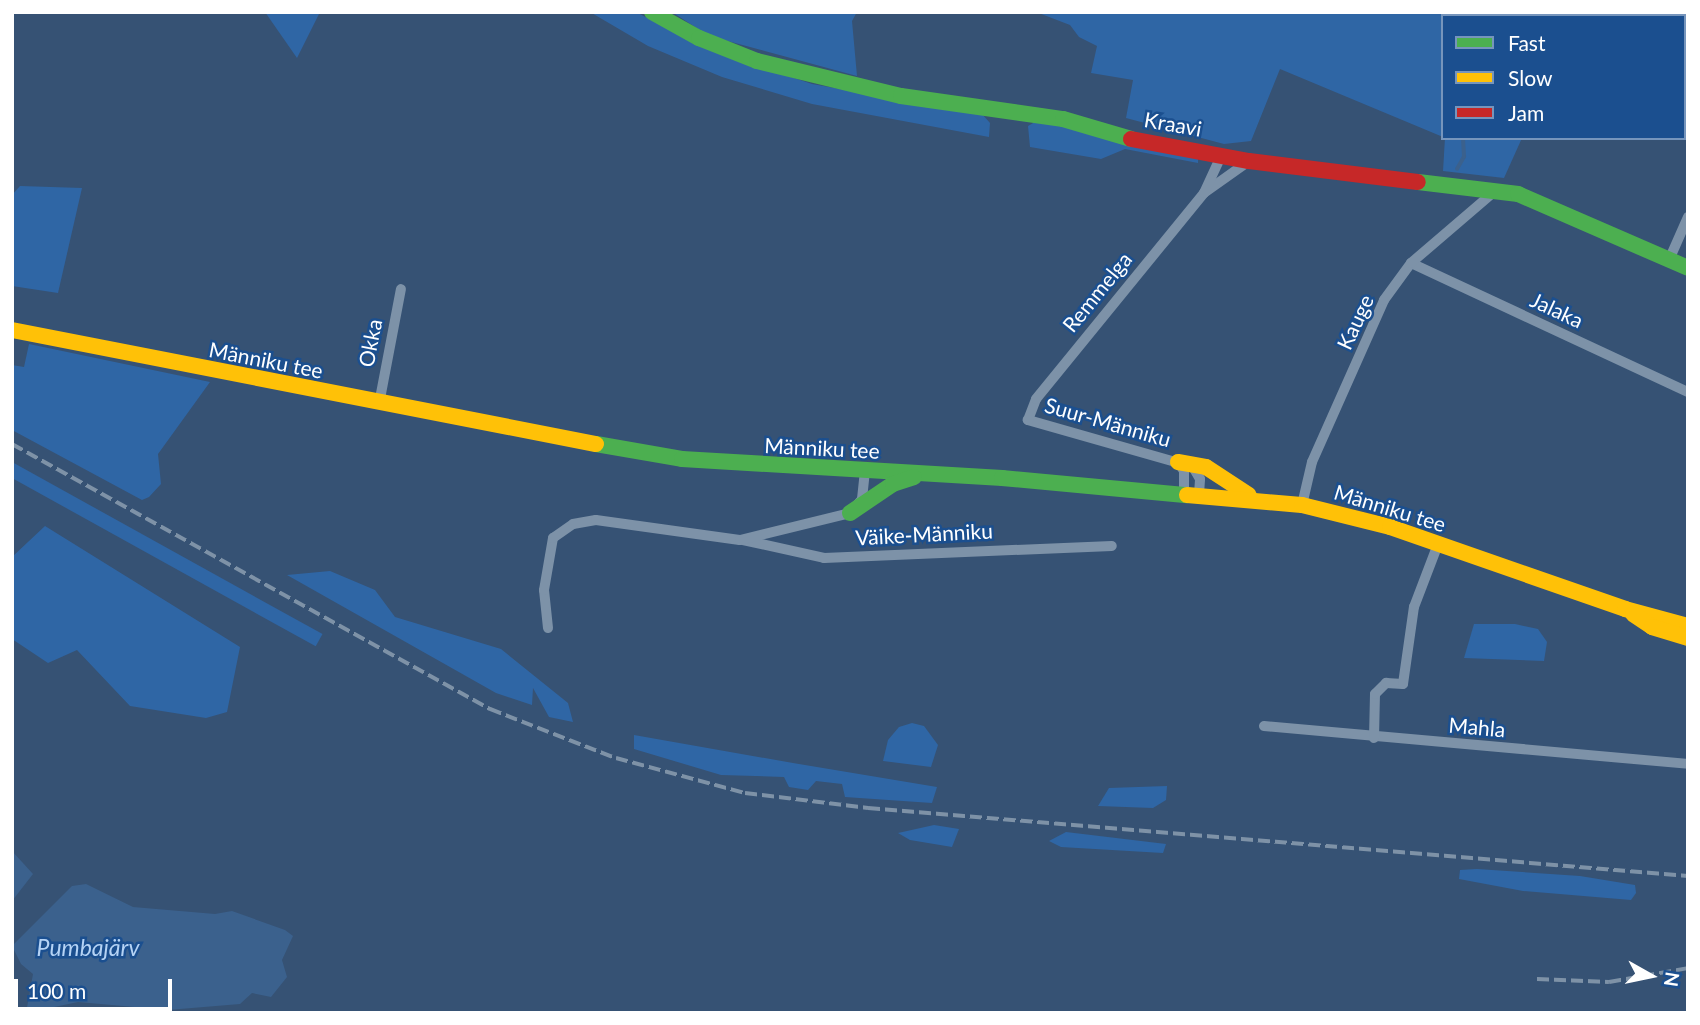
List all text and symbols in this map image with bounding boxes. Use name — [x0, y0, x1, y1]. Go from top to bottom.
legend — [1441, 14, 1686, 140]
text: Fast — [1508, 30, 1545, 55]
text: Slow — [1508, 65, 1552, 90]
text: Jam — [1508, 100, 1544, 125]
street label: Kraavi — [1142, 107, 1204, 141]
street label: Remmelga — [1057, 247, 1137, 337]
street label: Jalaka — [1527, 287, 1587, 333]
street label: Kauge — [1331, 290, 1379, 354]
street label: Okka — [353, 317, 387, 369]
street label: Männiku tee — [207, 337, 325, 383]
street label: Suur-Männiku — [1042, 392, 1174, 452]
street label: Männiku tee — [764, 432, 880, 464]
street label: Männiku tee — [1331, 479, 1449, 537]
street label: Väike-Männiku — [855, 518, 993, 550]
street label: Mahla — [1448, 712, 1506, 742]
water label: Pumbajärv — [37, 933, 139, 961]
north arrow — [1616, 941, 1686, 1011]
scale bar — [18, 965, 175, 1009]
text: N — [1660, 970, 1685, 988]
text: 100 m — [27, 978, 86, 1003]

